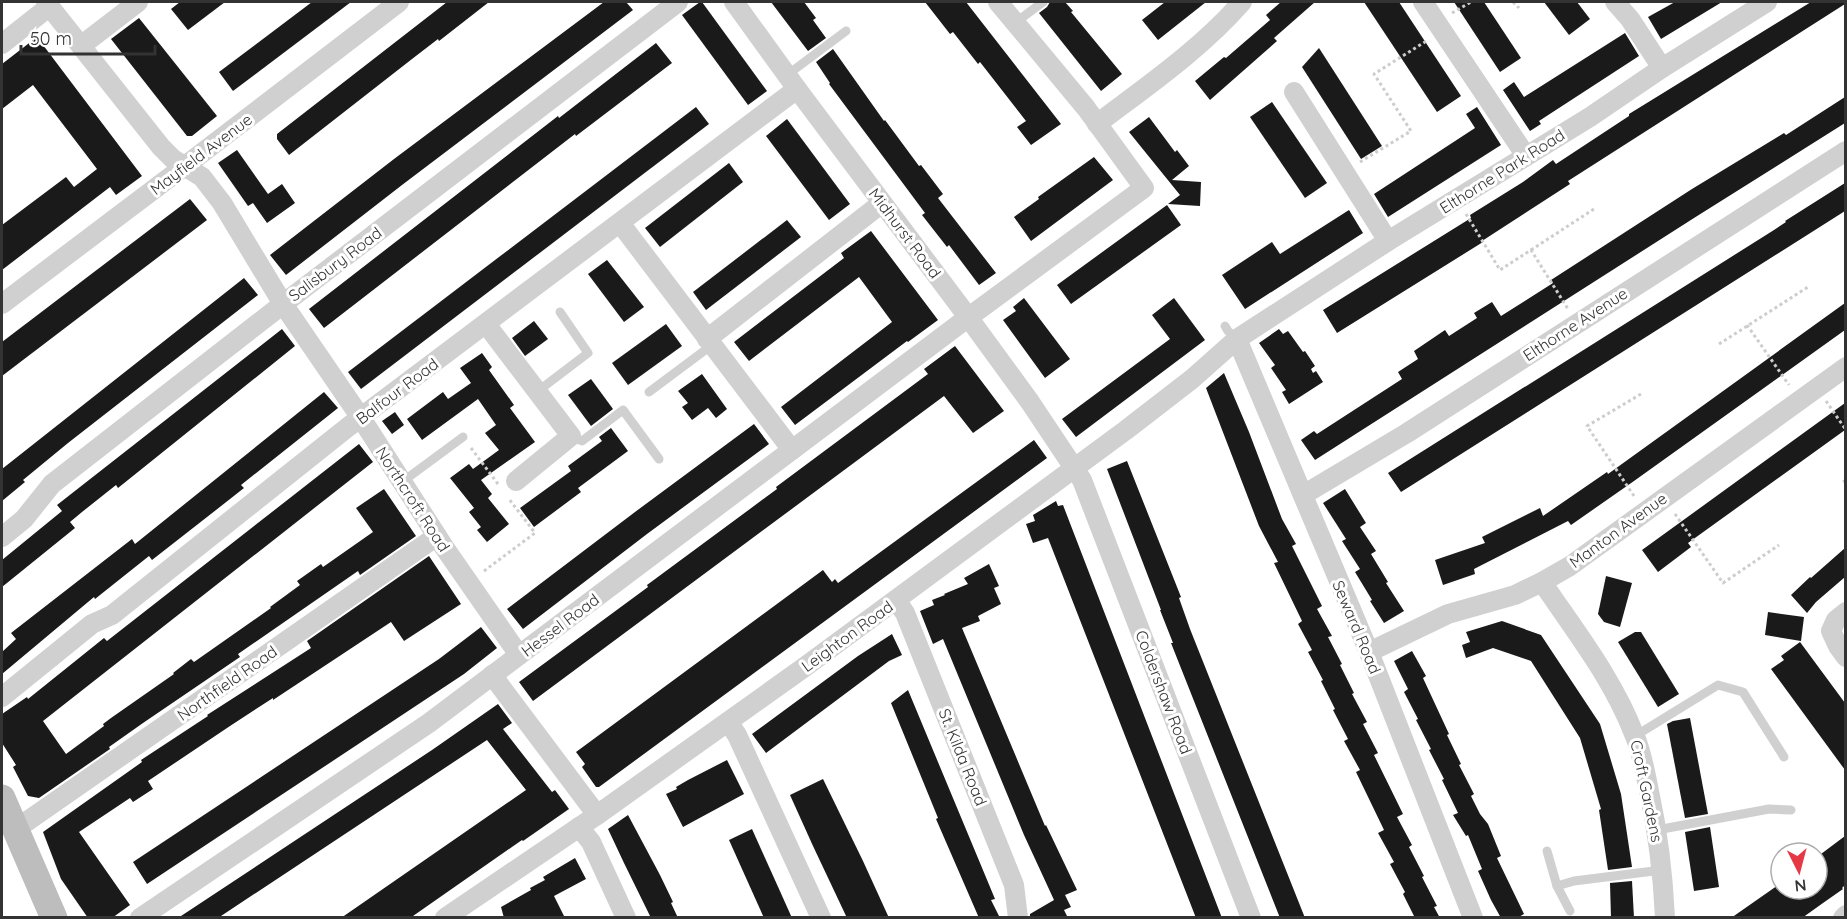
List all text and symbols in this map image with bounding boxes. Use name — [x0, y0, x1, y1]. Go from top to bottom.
scale bar — [21, 18, 154, 56]
text: 50 m — [30, 27, 72, 50]
street label: Mayfield Avenue — [146, 109, 256, 199]
street label: Elthorne Park Road — [1436, 124, 1568, 218]
street label: Midhurst Road — [865, 184, 945, 282]
street label: Salisbury Road — [284, 222, 386, 306]
street label: Elthorne Avenue — [1519, 283, 1631, 365]
street label: Balfour Road — [352, 354, 442, 428]
street label: Northcroft Road — [372, 443, 454, 555]
street label: Manton Avenue — [1565, 488, 1671, 572]
street label: Seward Road — [1328, 577, 1386, 677]
street label: Hessel Road — [517, 589, 603, 661]
street label: Leighton Road — [797, 596, 897, 676]
street label: Coldershaw Road — [1131, 627, 1197, 757]
street label: Northfield Road — [173, 641, 281, 725]
street label: St. Kilda Road — [934, 706, 992, 808]
street label: Croft Gardens — [1626, 738, 1668, 844]
north arrow — [1769, 841, 1829, 901]
text: N — [1794, 875, 1807, 896]

